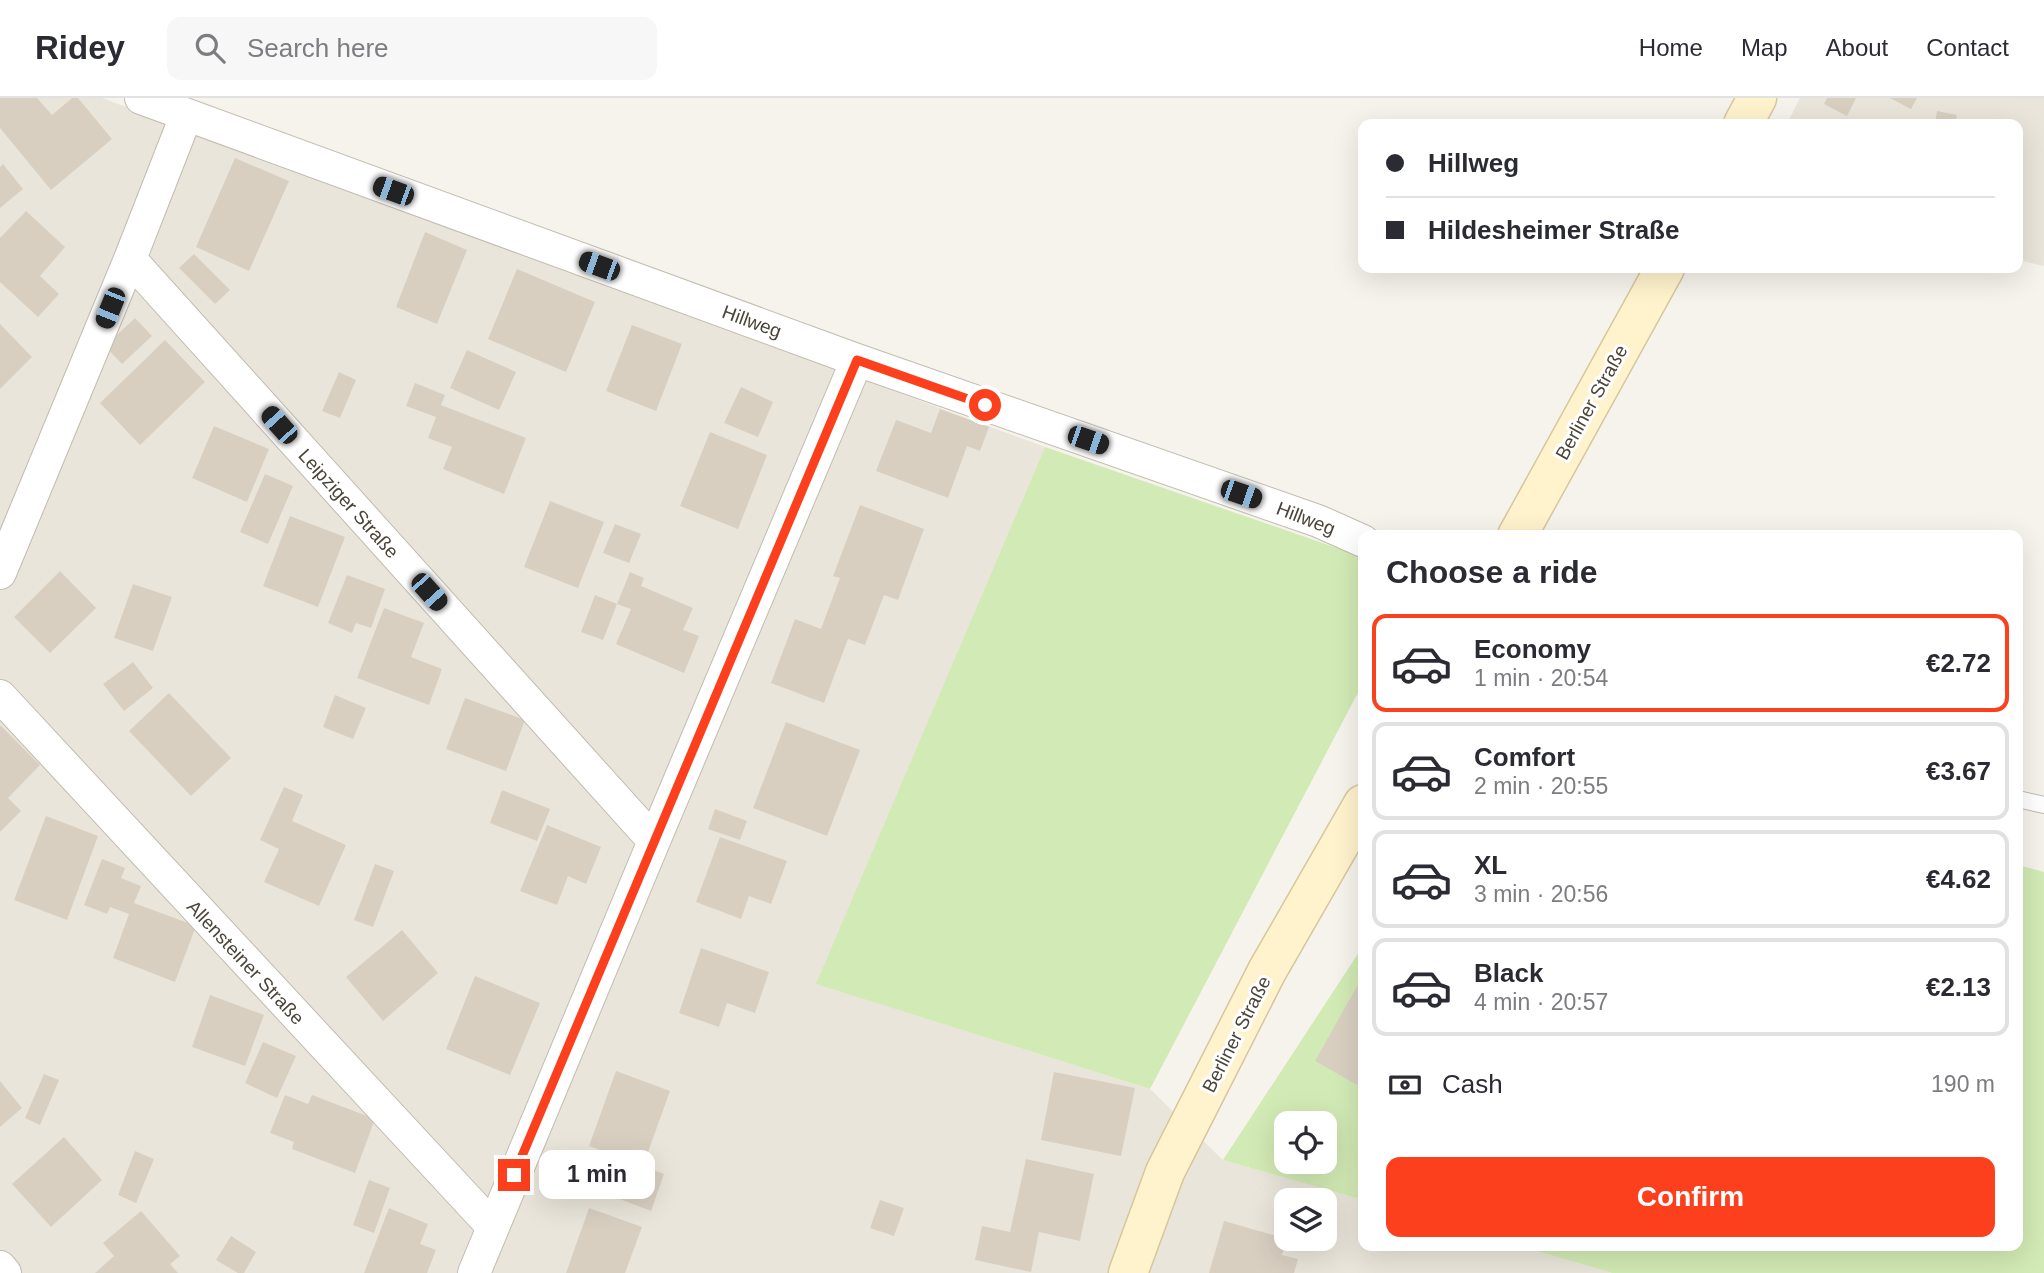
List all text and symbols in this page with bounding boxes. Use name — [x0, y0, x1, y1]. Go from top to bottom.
search box — [167, 17, 657, 80]
text: Ridey — [35, 29, 125, 66]
icon: search — [191, 29, 229, 67]
text: Search here — [247, 33, 389, 63]
text: Home — [1639, 34, 1703, 61]
text: Map — [1741, 34, 1788, 61]
text: About — [1826, 34, 1888, 61]
text: Contact — [1926, 34, 2009, 61]
text: Hillweg — [1428, 148, 1519, 178]
car — [370, 174, 417, 208]
text: Hildesheimer Straße — [1428, 215, 1679, 245]
car — [576, 249, 623, 283]
car — [93, 285, 128, 331]
street label: Hillweg — [719, 301, 784, 342]
street label: Berliner Straße — [1551, 341, 1632, 463]
route start — [969, 389, 1001, 421]
car — [258, 402, 301, 448]
car — [1065, 423, 1112, 457]
street label: Leipziger Straße — [294, 445, 403, 562]
car — [1218, 477, 1265, 511]
street label: Hillweg — [1273, 498, 1338, 539]
text: Choose a ride — [1386, 554, 1598, 590]
car — [408, 569, 451, 615]
icon: car — [1390, 632, 1453, 695]
text: Economy — [1474, 634, 1591, 664]
text: €2.72 — [1926, 648, 1991, 678]
text: 1 min · 20:54 — [1474, 665, 1608, 691]
icon: car — [1390, 740, 1453, 803]
text: Comfort — [1474, 742, 1575, 772]
text: €3.67 — [1926, 756, 1991, 786]
text: 2 min · 20:55 — [1474, 773, 1608, 799]
icon: car — [1390, 848, 1453, 911]
text: XL — [1474, 850, 1507, 880]
text: €4.62 — [1926, 864, 1991, 894]
text: 3 min · 20:56 — [1474, 881, 1608, 907]
street label: Allensteiner Straße — [183, 896, 308, 1029]
icon: car — [1390, 956, 1453, 1019]
text: Black — [1474, 958, 1543, 988]
text: €2.13 — [1926, 972, 1991, 1002]
street label: Berliner Straße — [1198, 973, 1275, 1096]
text: 4 min · 20:57 — [1474, 989, 1608, 1015]
icon: cash — [1386, 1066, 1424, 1104]
text: Cash — [1442, 1069, 1503, 1099]
text: 190 m — [1931, 1071, 1995, 1097]
map controls — [1274, 1111, 1337, 1251]
button: locate — [1274, 1111, 1337, 1174]
callout: 1 min — [538, 1150, 654, 1200]
button: Confirm — [1386, 1157, 1995, 1237]
route end — [498, 1159, 530, 1191]
text: 1 min — [567, 1161, 627, 1187]
button: layers — [1274, 1188, 1337, 1251]

